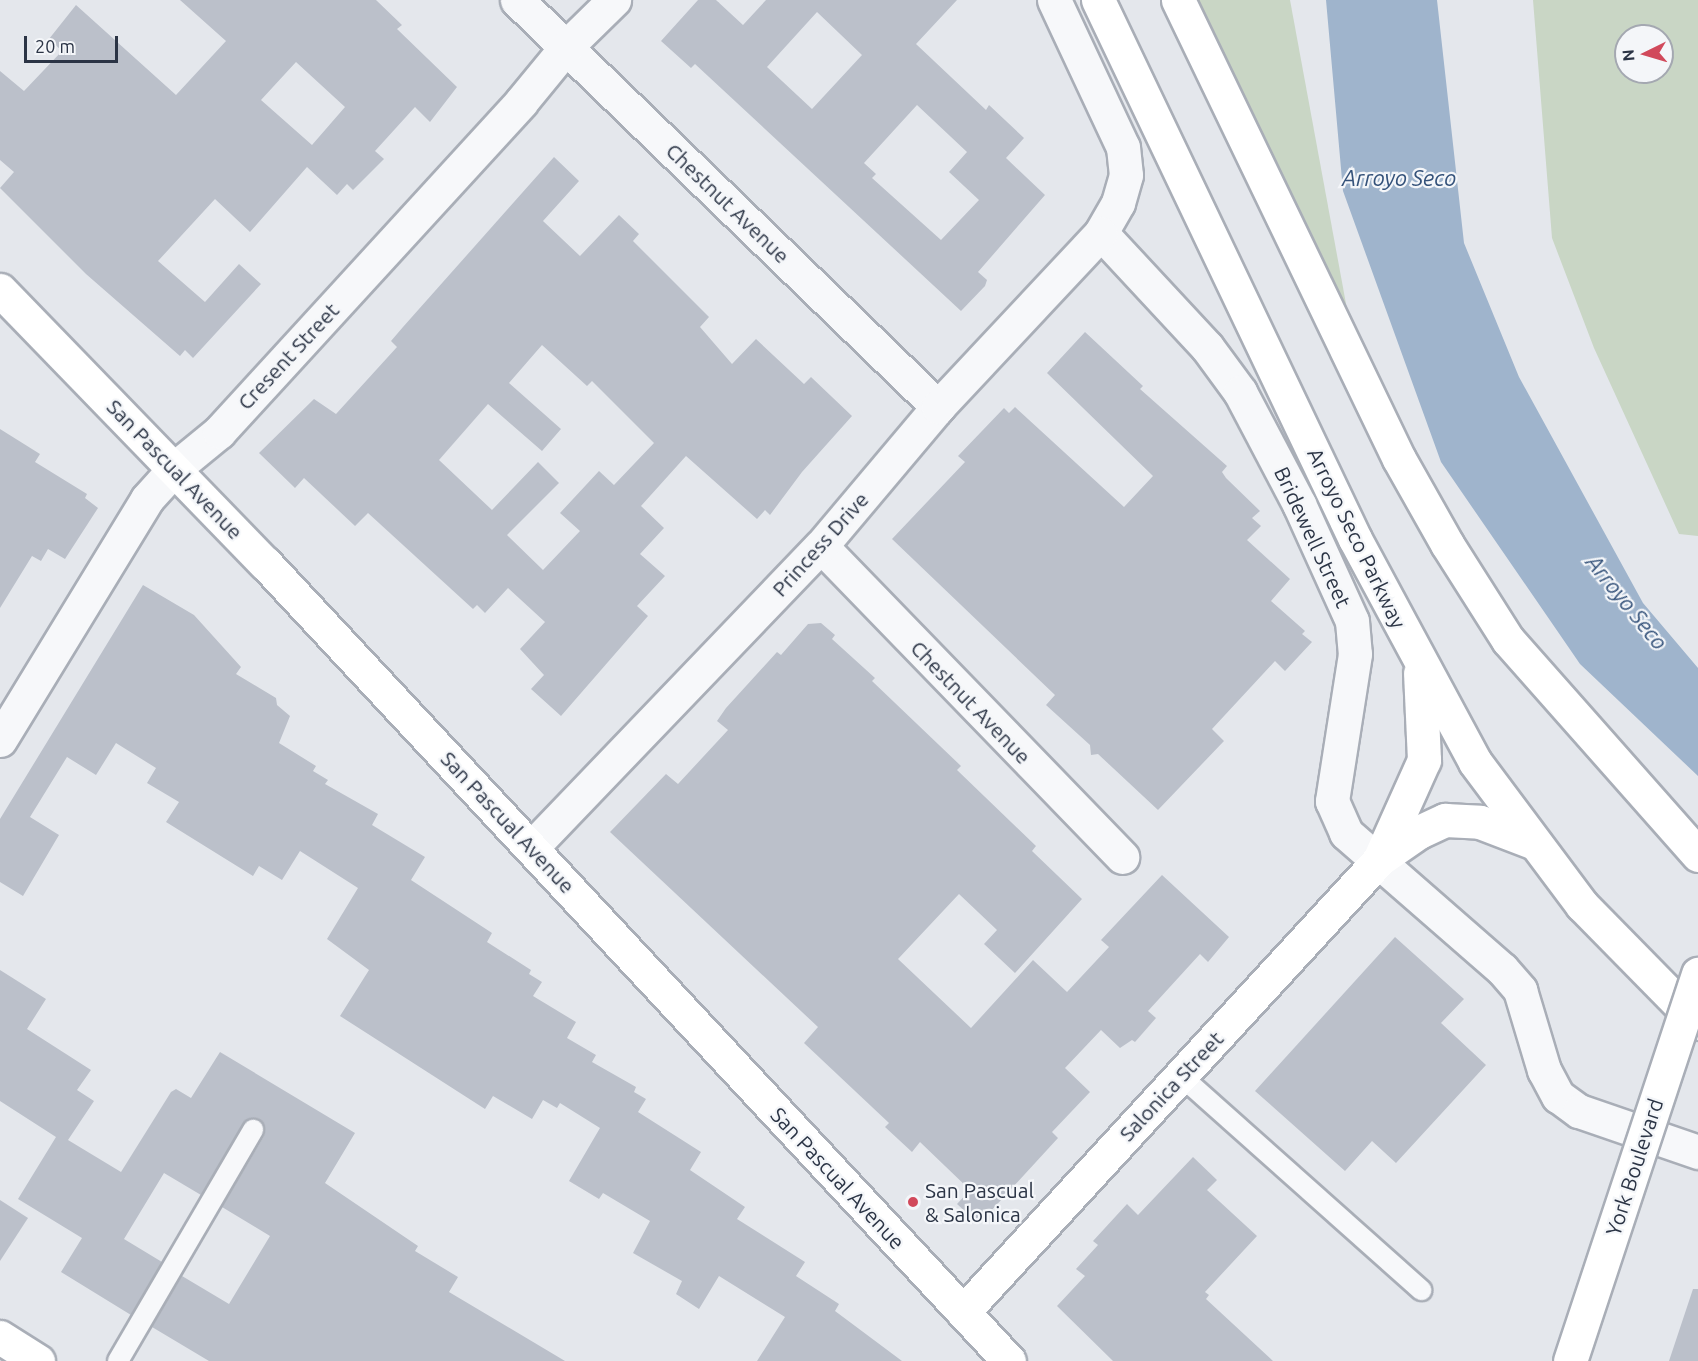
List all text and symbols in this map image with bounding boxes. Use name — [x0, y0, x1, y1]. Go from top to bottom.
scale bar — [27, 24, 122, 62]
north arrow — [1614, 24, 1674, 84]
text: 20 m — [35, 36, 75, 56]
text: N — [1619, 49, 1638, 62]
street label: Chestnut Avenue — [661, 138, 795, 268]
water label: Arroyo Seco — [1342, 165, 1456, 191]
street label: Cresent Street — [232, 297, 344, 415]
street label: San Pascual Avenue — [102, 394, 248, 544]
street label: Arroyo Seco Parkway — [1302, 444, 1412, 632]
street label: Bridewell Street — [1269, 463, 1357, 611]
street label: Princess Drive — [767, 487, 873, 601]
water label: Arroyo Seco — [1581, 549, 1673, 655]
street label: Chestnut Avenue — [906, 635, 1036, 769]
street label: San Pascual Avenue — [436, 746, 580, 898]
street label: Salonica Street — [1114, 1026, 1228, 1146]
street label: York Boulevard — [1600, 1095, 1668, 1239]
street label: San Pascual Avenue — [766, 1102, 910, 1254]
place label: San Pascual & Salonica — [925, 1177, 1034, 1227]
marker: San Pascual & Salonica — [906, 1195, 920, 1209]

